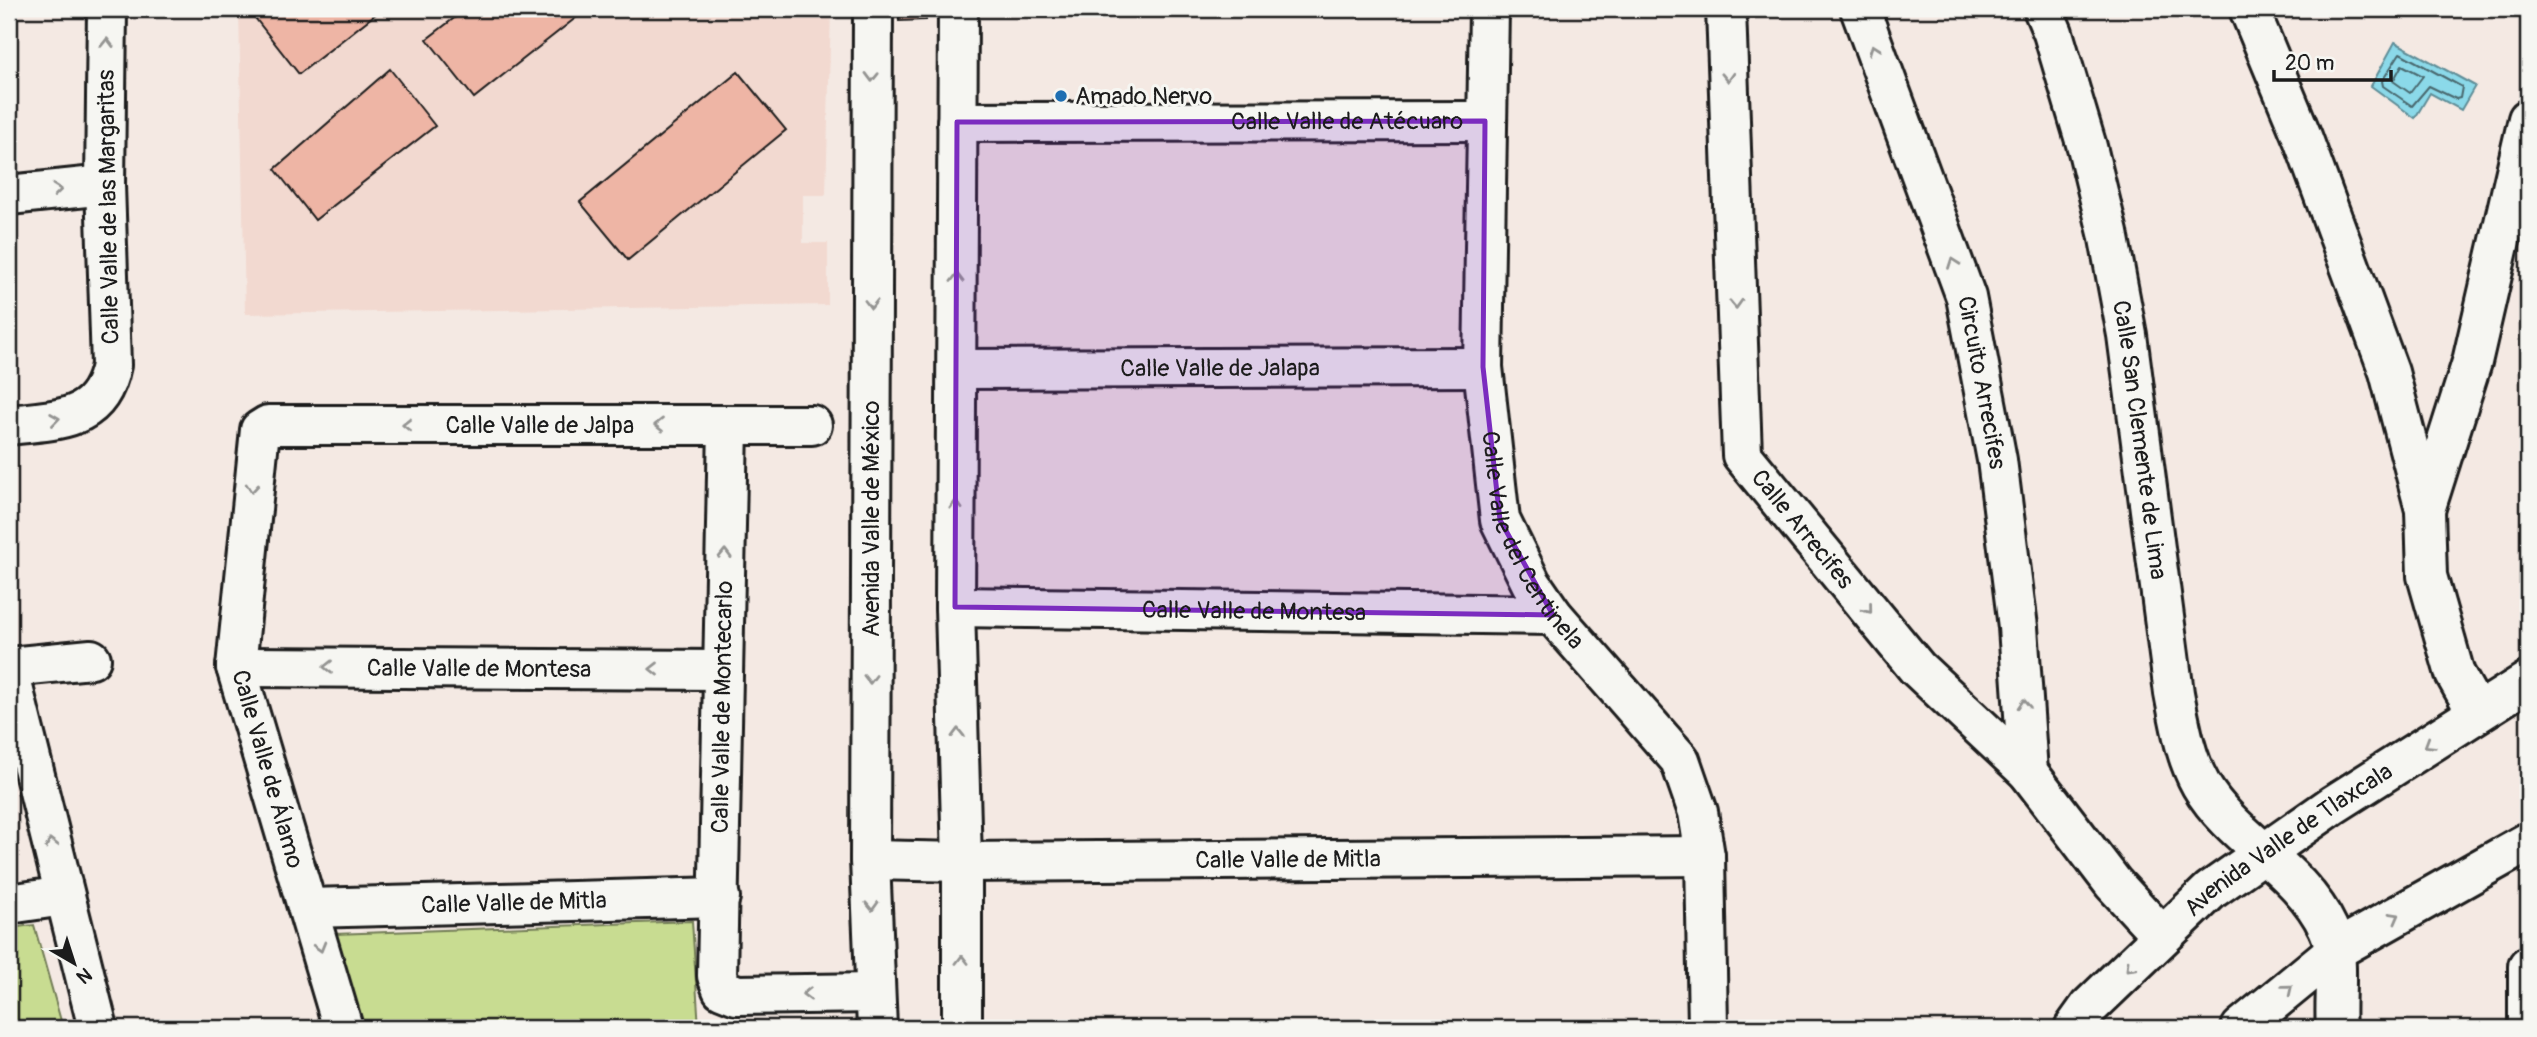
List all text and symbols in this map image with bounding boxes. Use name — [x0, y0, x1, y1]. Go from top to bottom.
one-way arrow — [99, 38, 115, 48]
scale bar — [2274, 38, 2392, 82]
one-way arrow — [1869, 44, 1883, 56]
text: 20 m — [2285, 50, 2334, 77]
street label: Calle Valle de las Margaritas — [92, 69, 125, 345]
one-way arrow — [864, 72, 880, 83]
one-way arrow — [1720, 72, 1736, 83]
place label: Amado Nervo — [1075, 82, 1212, 111]
marker: Amado Nervo — [1053, 88, 1069, 104]
street label: Calle Valle de Atécuaro — [1231, 107, 1463, 136]
one-way arrow — [52, 183, 63, 198]
one-way arrow — [1948, 257, 1962, 269]
one-way arrow — [949, 272, 965, 282]
street label: Circuito Arrecifes — [1951, 294, 2012, 471]
street label: Calle San Clemente de Lima — [2106, 298, 2173, 581]
one-way arrow — [1729, 299, 1744, 310]
one-way arrow — [863, 300, 879, 310]
street label: Calle Valle de Jalapa — [1120, 354, 1320, 383]
street label: Avenida Valle de México — [857, 401, 886, 637]
street label: Calle Valle de Jalpa — [446, 411, 634, 440]
one-way arrow — [49, 412, 60, 427]
one-way arrow — [402, 417, 412, 433]
one-way arrow — [654, 417, 664, 433]
street label: Calle Valle del Centinela — [1475, 430, 1590, 655]
street label: Calle Arrecifes — [1745, 464, 1860, 595]
one-way arrow — [245, 483, 260, 494]
one-way arrow — [948, 499, 964, 510]
one-way arrow — [717, 548, 732, 559]
street label: Calle Valle de Montecarlo — [706, 580, 739, 834]
street label: Calle Valle de Montesa — [1142, 596, 1366, 627]
one-way arrow — [1860, 600, 1872, 613]
street label: Calle Valle de Montesa — [367, 654, 591, 684]
one-way arrow — [322, 659, 333, 675]
one-way arrow — [648, 661, 658, 677]
street label: Calle Valle de Álamo — [225, 667, 310, 872]
one-way arrow — [862, 674, 878, 685]
one-way arrow — [2017, 698, 2032, 709]
one-way arrow — [951, 727, 966, 738]
one-way arrow — [2424, 735, 2437, 748]
street label: Avenida Valle de Tlaxcala — [2178, 757, 2398, 923]
one-way arrow — [45, 837, 59, 849]
street label: Calle Valle de Mitla — [1195, 845, 1381, 875]
street label: Calle Valle de Mitla — [421, 886, 607, 920]
one-way arrow — [864, 901, 879, 912]
one-way arrow — [2388, 912, 2400, 925]
north arrow — [38, 928, 108, 998]
one-way arrow — [312, 941, 326, 953]
one-way arrow — [954, 954, 970, 965]
one-way arrow — [2125, 958, 2138, 971]
text: N — [71, 962, 97, 989]
one-way arrow — [2280, 984, 2292, 997]
one-way arrow — [801, 986, 812, 1001]

